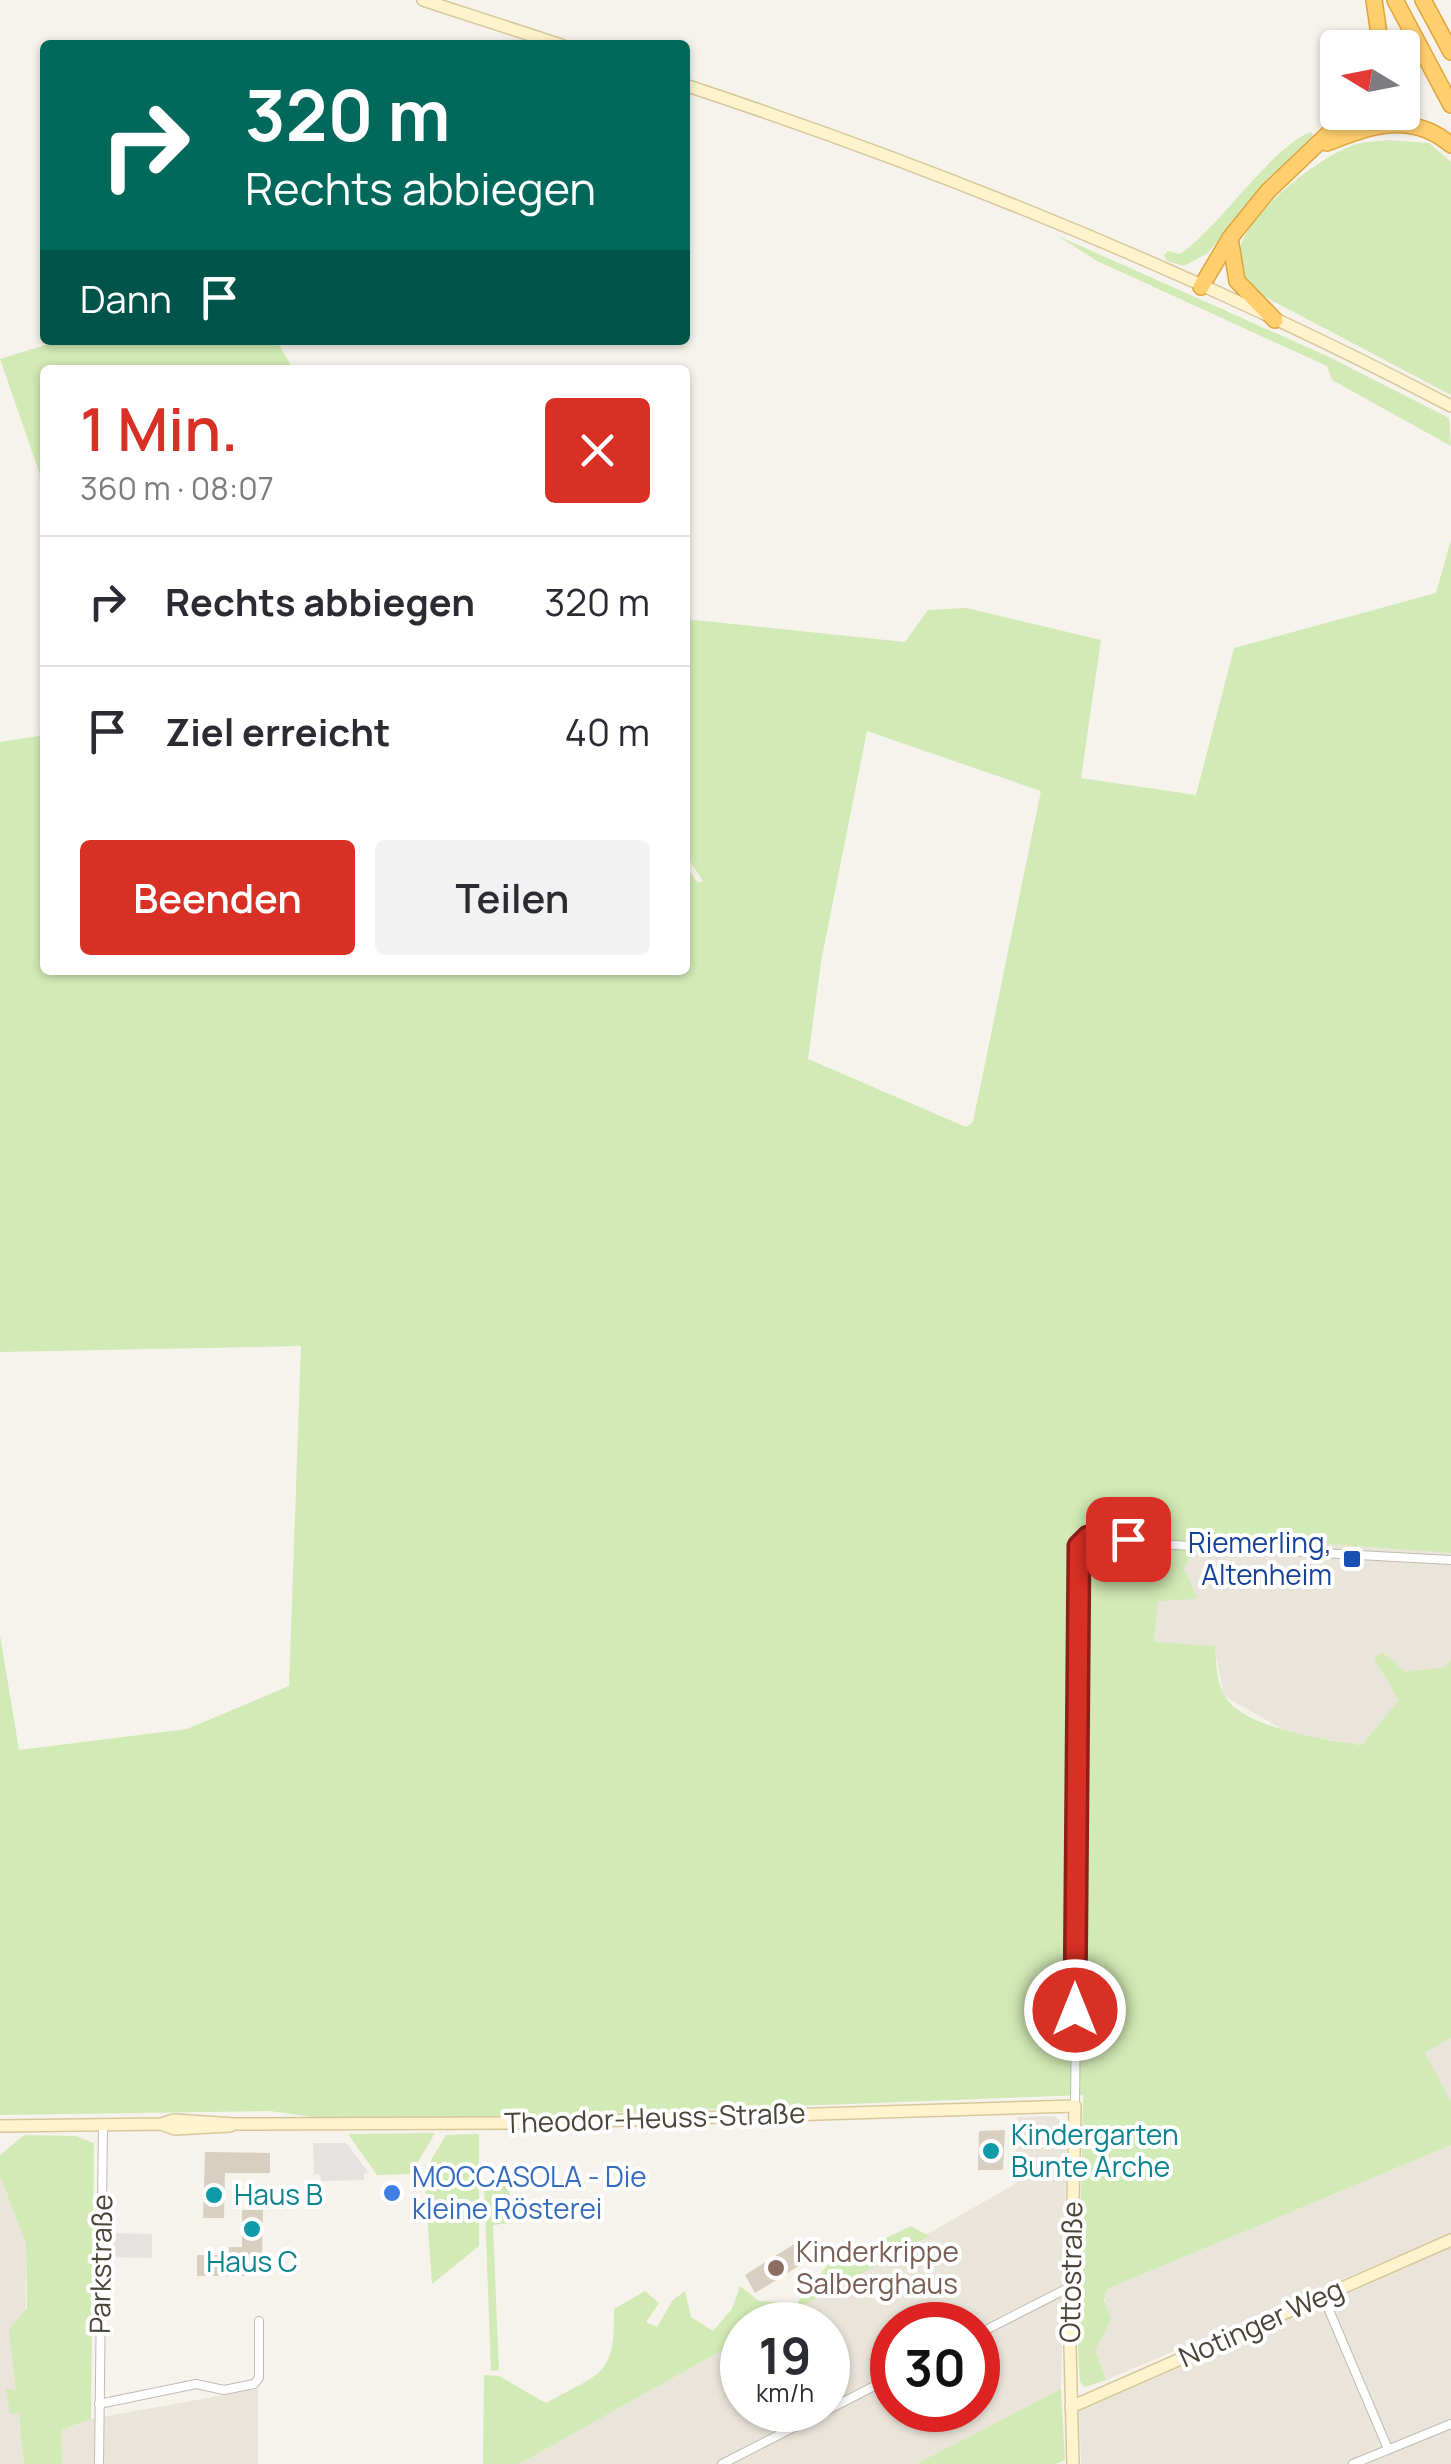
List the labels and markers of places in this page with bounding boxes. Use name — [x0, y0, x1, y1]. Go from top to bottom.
pin — [1086, 1497, 1171, 1582]
place label: Riemerling, Altenheim — [1188, 1523, 1332, 1593]
marker: Riemerling, Altenheim — [1341, 1548, 1363, 1570]
place label: Kindergarten Bunte Arche — [1011, 2115, 1179, 2185]
marker: Kindergarten Bunte Arche — [980, 2140, 1002, 2162]
place label: MOCCASOLA - Die kleine Rösterei — [412, 2157, 647, 2227]
place label: Haus B — [234, 2175, 323, 2213]
marker: MOCCASOLA - Die kleine Rösterei — [381, 2182, 403, 2204]
marker: Haus B — [203, 2184, 225, 2206]
marker: Haus C — [241, 2218, 263, 2240]
place label: Kinderkrippe Salberghaus — [796, 2232, 959, 2302]
place label: Haus C — [206, 2242, 298, 2280]
marker: Kinderkrippe Salberghaus — [765, 2257, 787, 2279]

